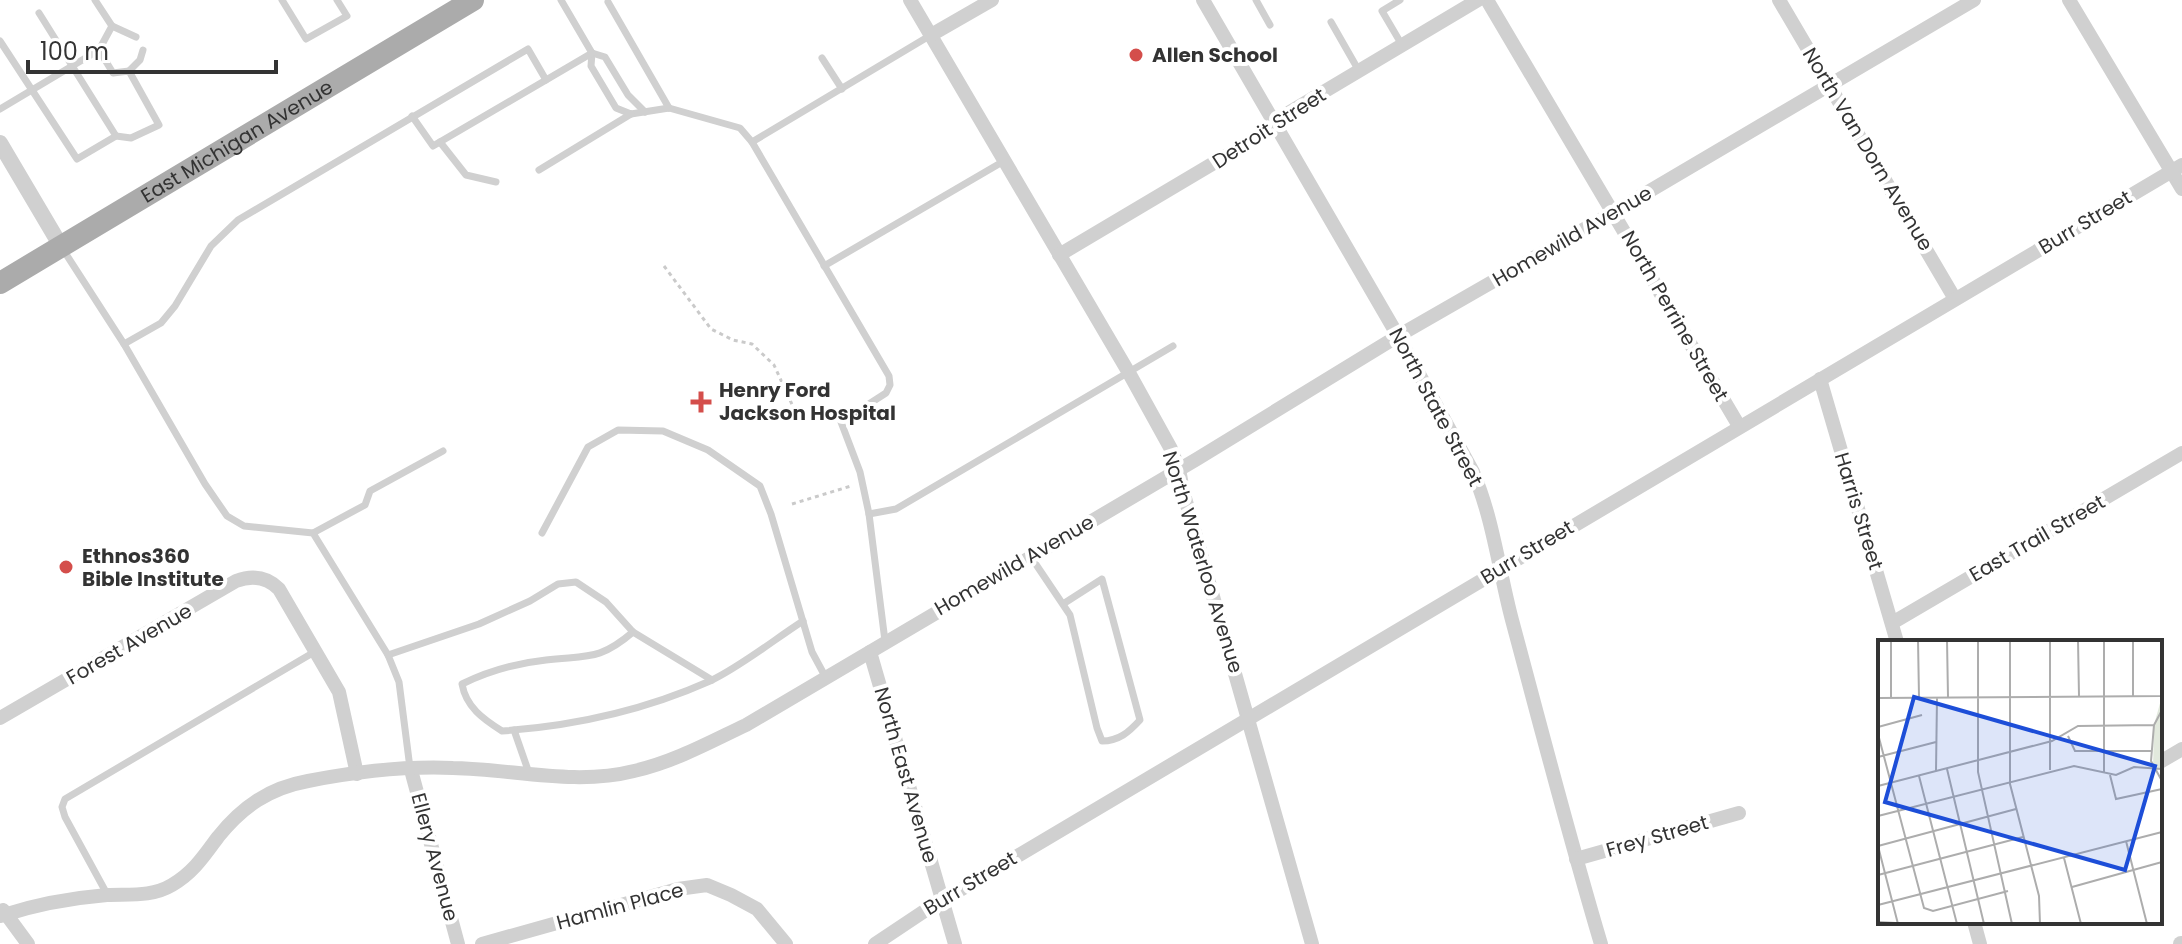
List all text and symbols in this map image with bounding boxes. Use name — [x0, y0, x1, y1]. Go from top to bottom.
scale bar — [28, 24, 276, 74]
text: 100 m — [40, 35, 109, 68]
place label: Allen School — [1152, 41, 1278, 69]
street label: North Van Dorn Avenue — [1796, 42, 1940, 256]
marker: Allen School — [1127, 46, 1145, 64]
street label: East Michigan Avenue — [136, 73, 338, 210]
street label: Detroit Street — [1207, 81, 1331, 175]
street label: Homewild Avenue — [1487, 179, 1657, 293]
street label: Burr Street — [2033, 183, 2137, 261]
street label: North Perrine Street — [1615, 226, 1735, 406]
street label: North State Street — [1382, 323, 1490, 491]
place label: Henry Ford Jackson Hospital — [719, 376, 896, 427]
marker: Henry Ford Jackson Hospital — [690, 391, 712, 413]
street label: North Waterloo Avenue — [1156, 448, 1250, 676]
street label: Harris Street — [1828, 449, 1890, 573]
street label: East Trail Street — [1964, 488, 2110, 588]
street label: Homewild Avenue — [929, 508, 1099, 622]
street label: Burr Street — [1475, 513, 1579, 591]
place label: Ethnos360 Bible Institute — [82, 542, 224, 593]
marker: Ethnos360 Bible Institute — [57, 558, 75, 576]
street label: Forest Avenue — [61, 597, 197, 691]
inset map — [1878, 640, 2162, 924]
street label: North East Avenue — [868, 684, 944, 866]
street label: Ellery Avenue — [404, 790, 466, 924]
street label: Frey Street — [1603, 808, 1711, 864]
street label: Burr Street — [918, 844, 1022, 922]
street label: Hamlin Place — [553, 876, 687, 936]

